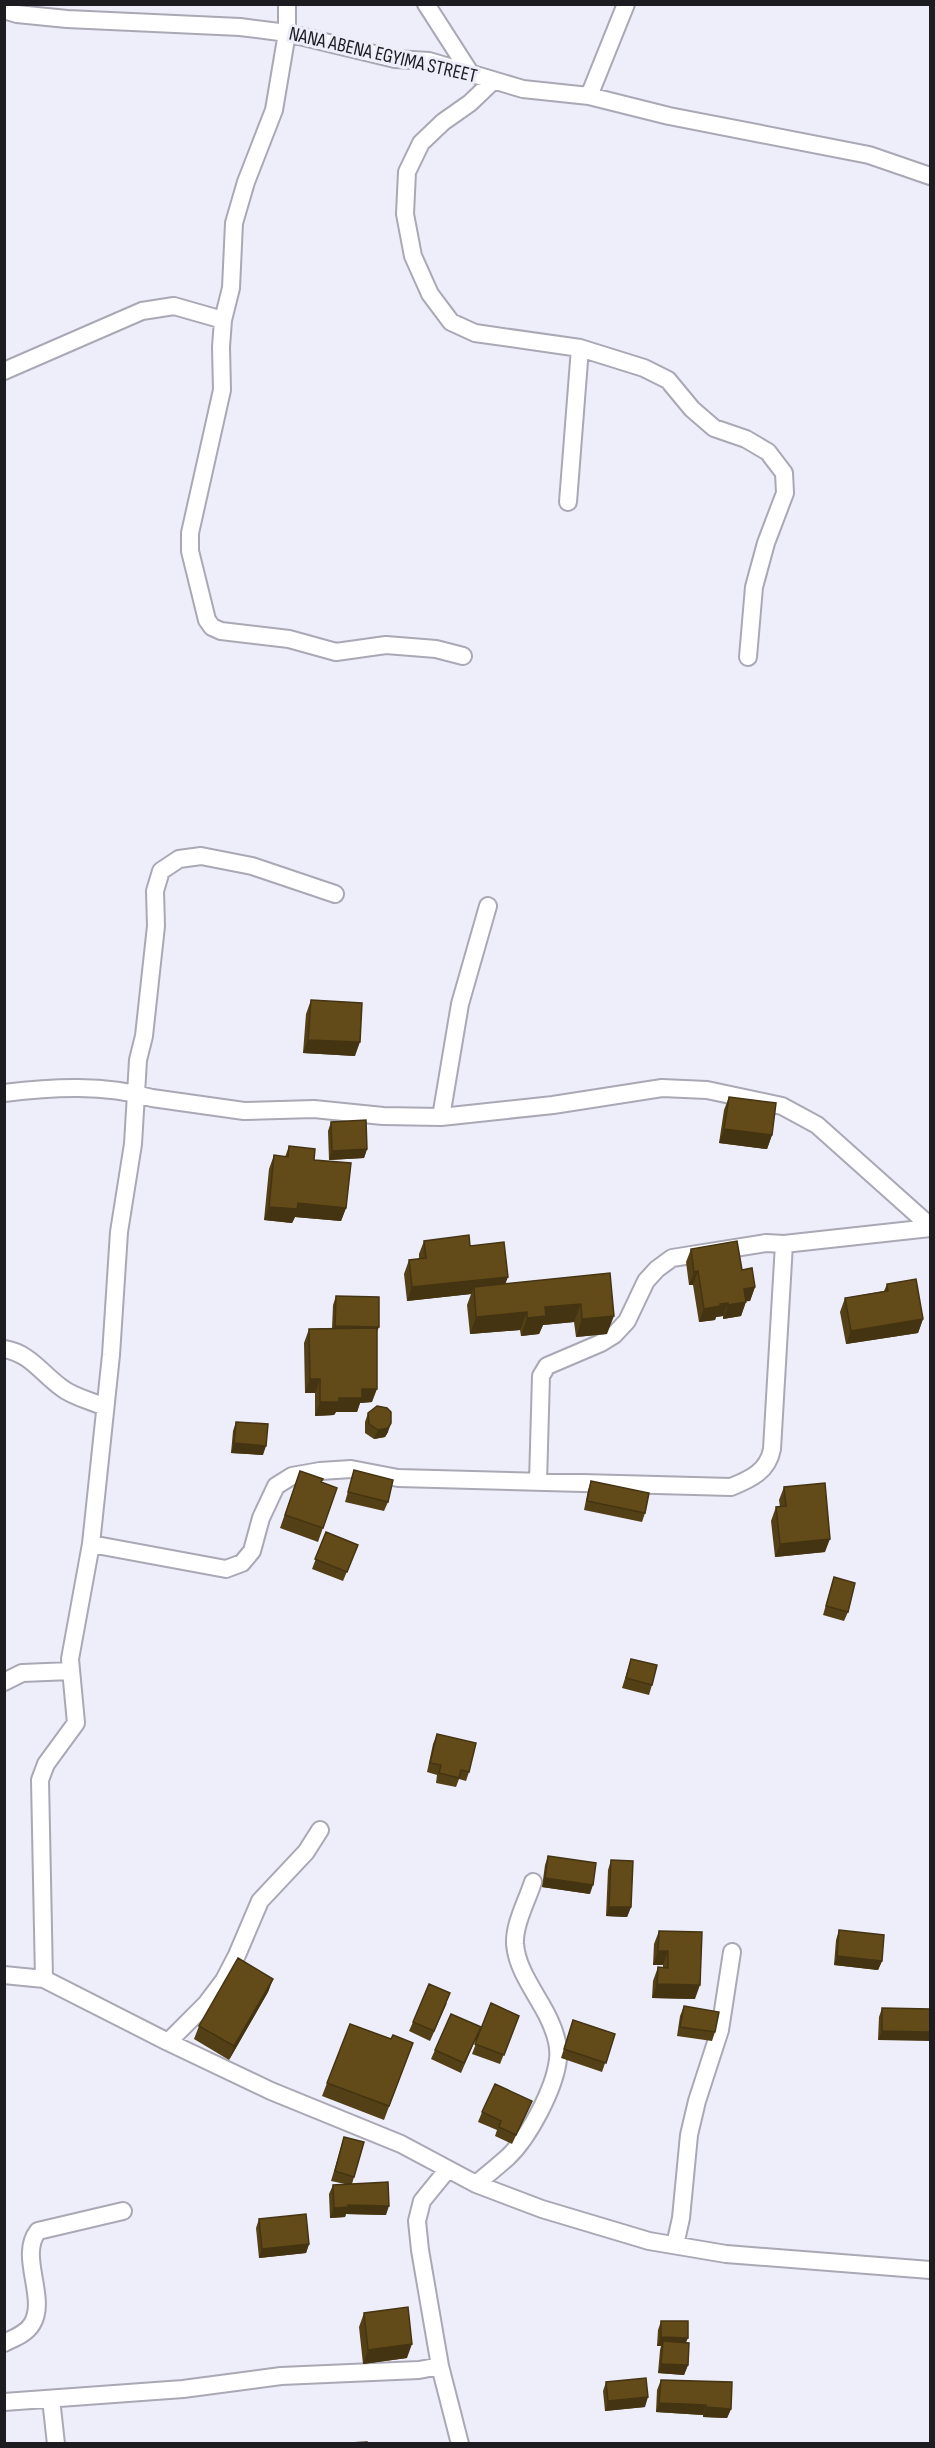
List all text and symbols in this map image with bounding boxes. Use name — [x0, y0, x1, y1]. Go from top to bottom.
street label: NANA ABENA EGYIMA STREET — [287, 22, 479, 88]

